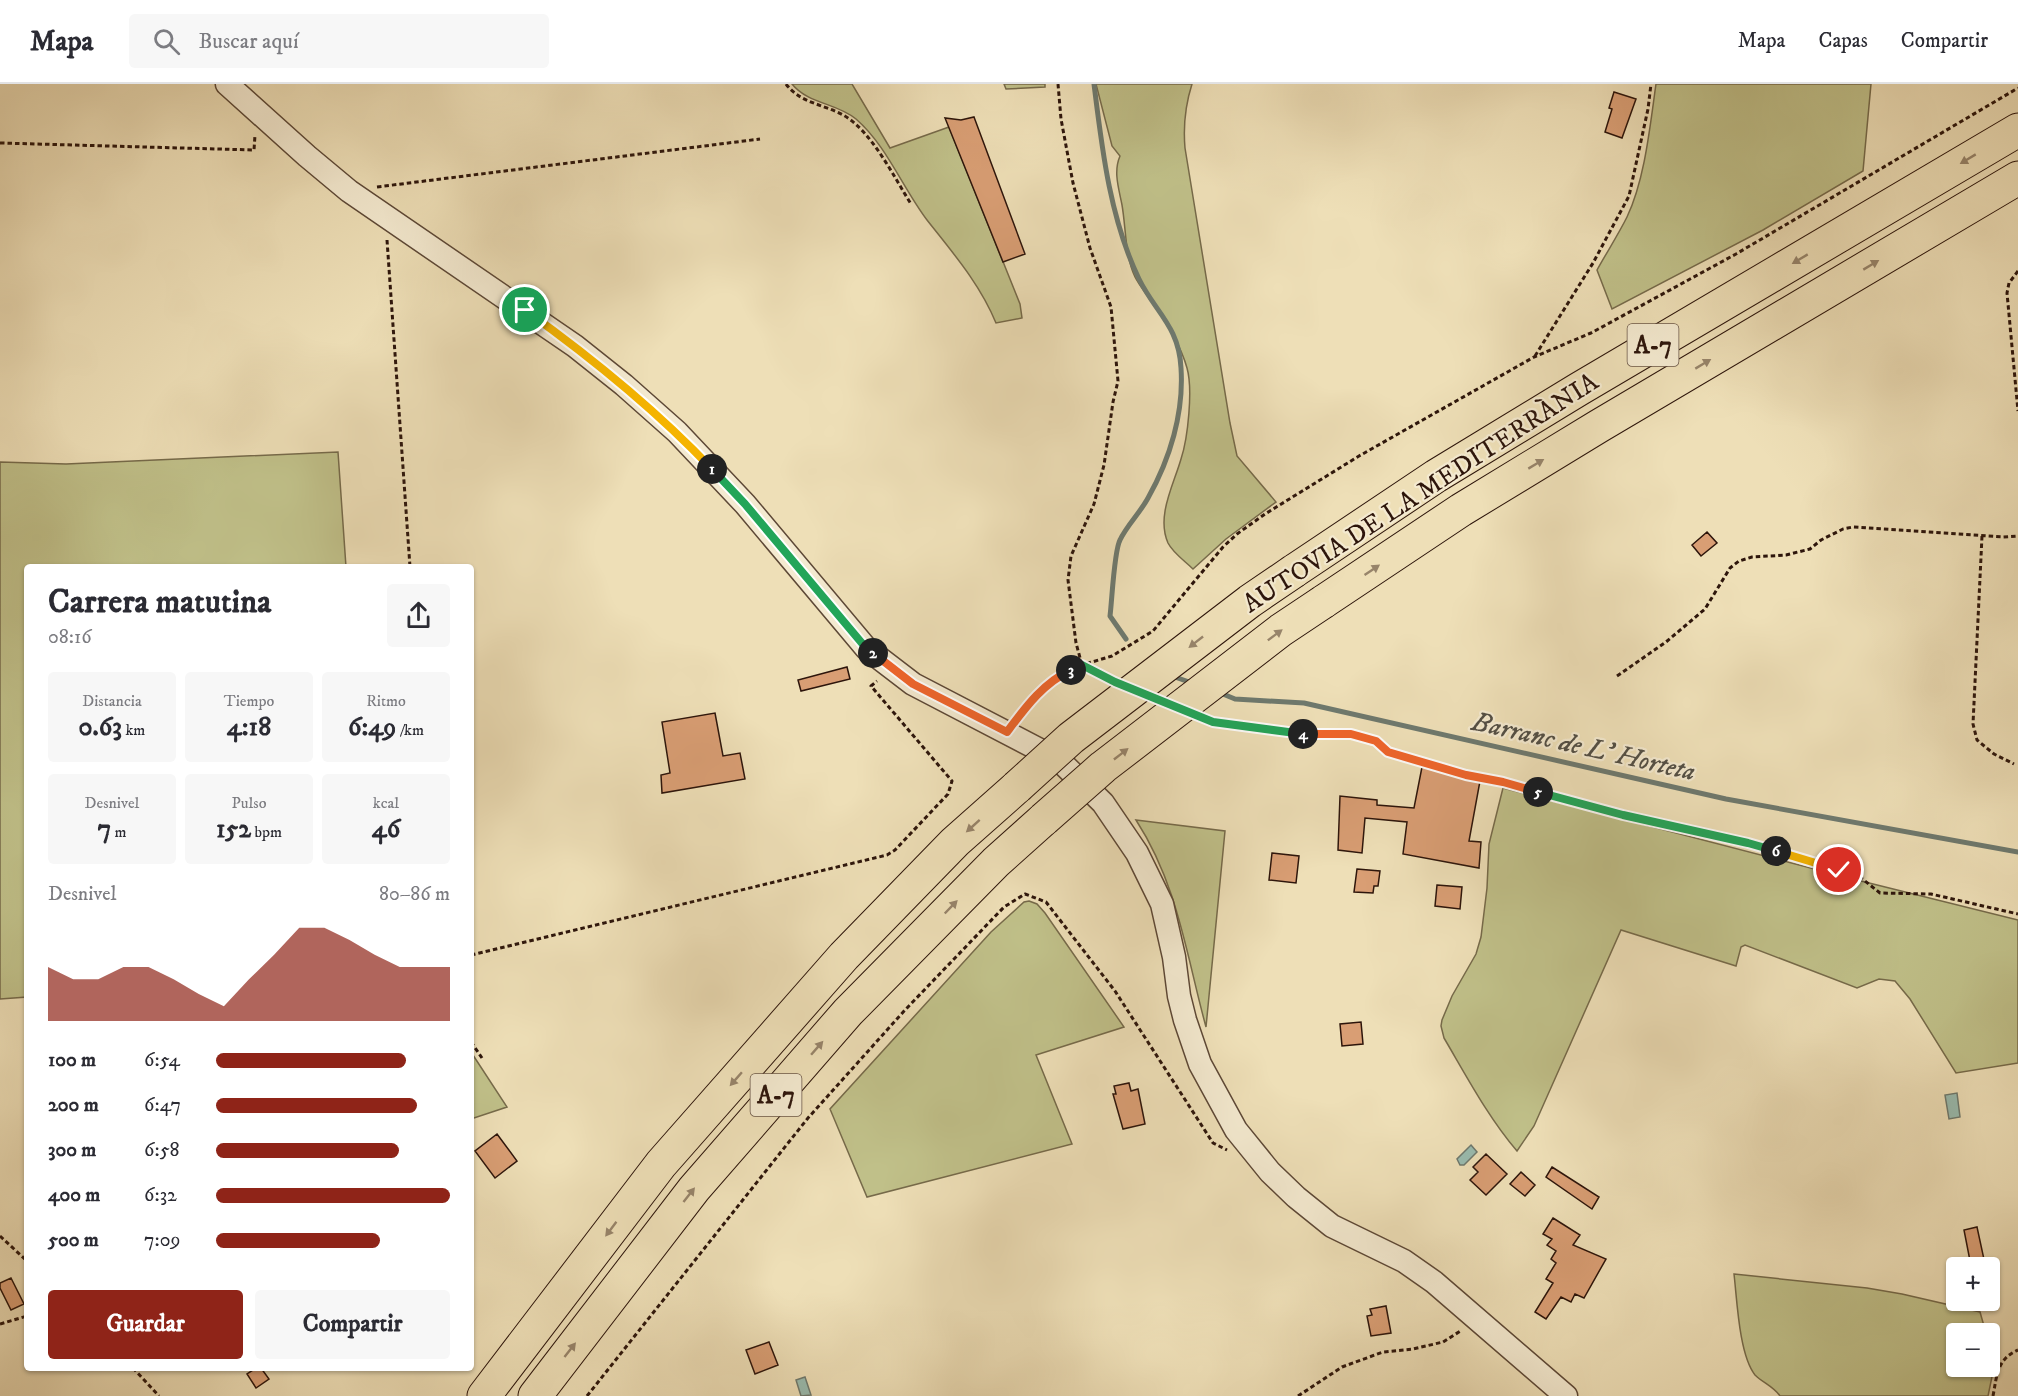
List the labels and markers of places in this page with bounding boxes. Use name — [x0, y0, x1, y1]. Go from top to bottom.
pin — [499, 284, 550, 335]
pin: 1 — [697, 454, 727, 484]
pin: 2 — [858, 638, 888, 668]
pin: 3 — [1056, 655, 1086, 685]
pin: 4 — [1288, 719, 1318, 749]
pin: 5 — [1523, 777, 1553, 807]
pin: 6 — [1761, 836, 1791, 866]
pin — [1813, 844, 1864, 895]

